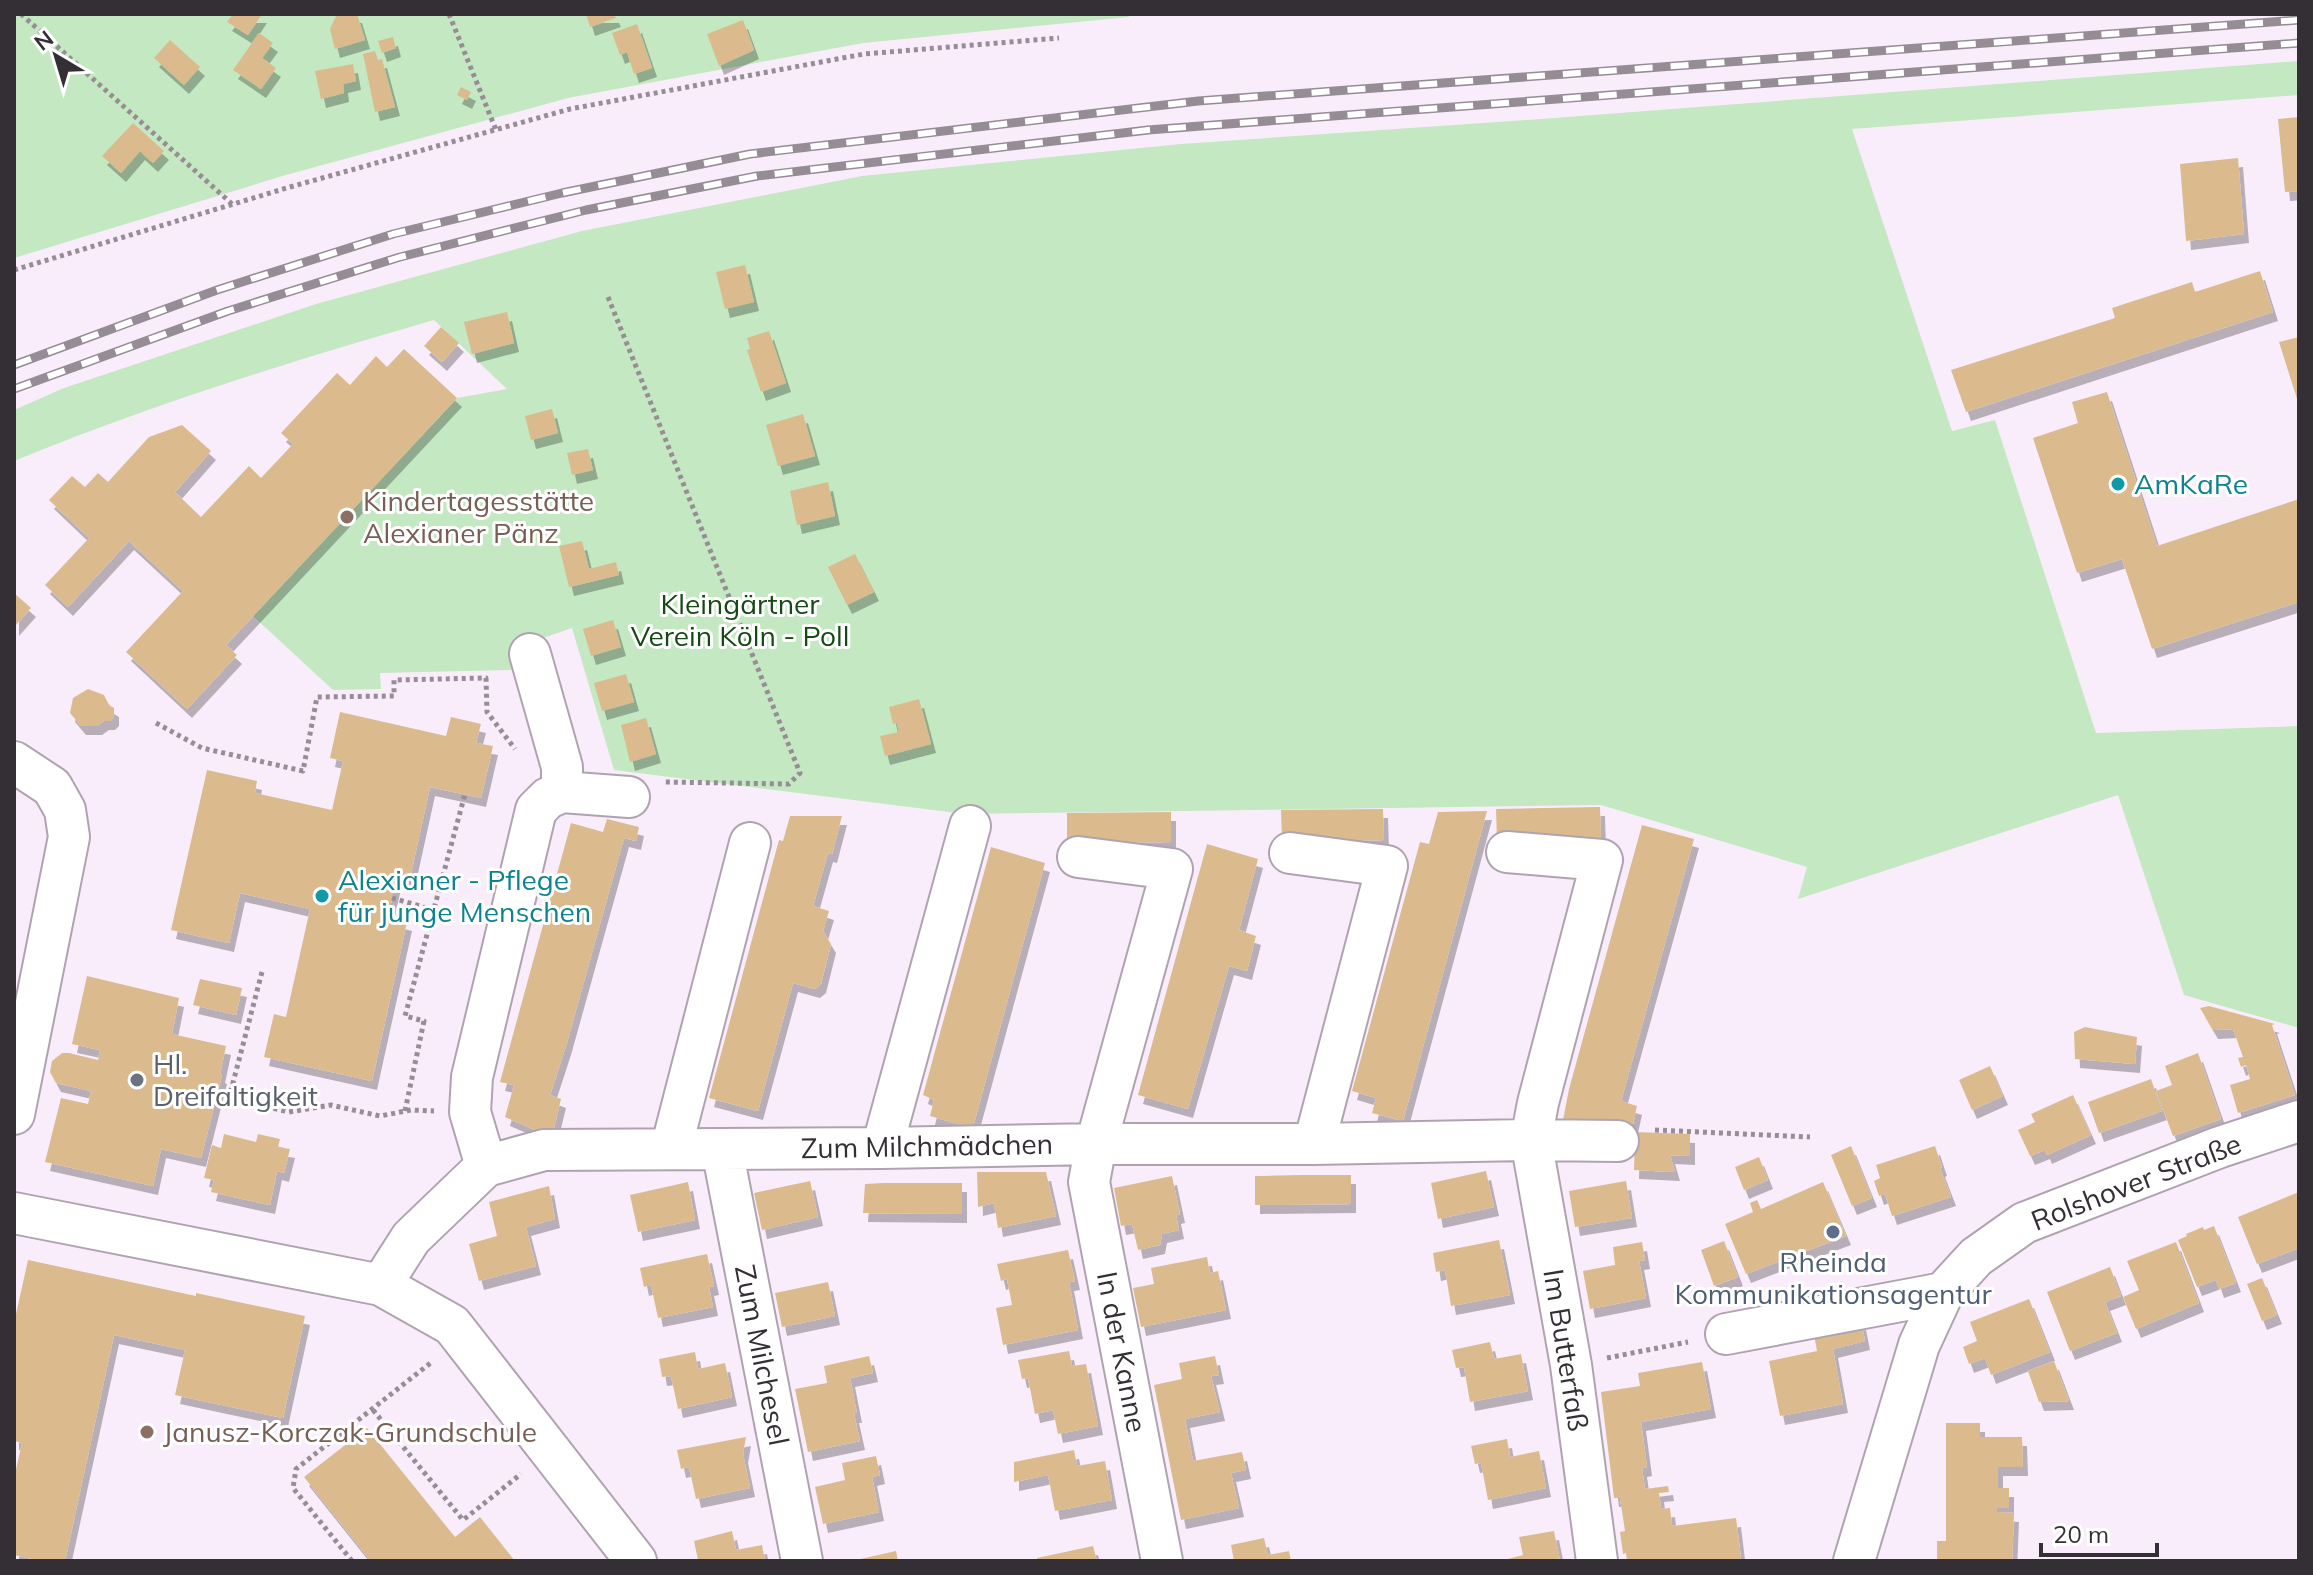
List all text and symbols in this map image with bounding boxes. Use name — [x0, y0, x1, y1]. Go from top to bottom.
north arrow — [16, 16, 96, 96]
text: N — [29, 24, 59, 56]
place label: AmKaRe — [2134, 466, 2248, 501]
marker: AmKaRe — [2109, 475, 2127, 493]
place label: Kindertagesstätte Alexianer Pänz — [363, 483, 594, 550]
marker: Kindertagesstätte Alexianer Pänz — [338, 508, 356, 526]
park label: Kleingärtner Verein Köln - Poll — [631, 586, 849, 653]
place label: Alexianer - Pflege für junge Menschen — [338, 862, 591, 929]
marker: Alexianer - Pflege für junge Menschen — [313, 887, 331, 905]
place label: Hl. Dreifaltigkeit — [153, 1046, 318, 1113]
marker: Hl. Dreifaltigkeit — [128, 1071, 146, 1089]
street label: Rolshover Straße — [2026, 1125, 2246, 1238]
street label: Zum Milchmädchen — [801, 1126, 1053, 1165]
marker: Rheinda Kommunikationsagentur — [1824, 1223, 1842, 1241]
place label: Rheinda Kommunikationsagentur — [1674, 1244, 1992, 1311]
street label: Zum Milchesel — [728, 1262, 797, 1448]
street label: Im Butterfaß — [1536, 1266, 1597, 1433]
street label: In der Kanne — [1090, 1269, 1155, 1435]
place label: Janusz-Korczak-Grundschule — [163, 1414, 537, 1449]
marker: Janusz-Korczak-Grundschule — [138, 1423, 156, 1441]
scale bar — [2041, 1507, 2157, 1557]
text: 20 m — [2053, 1519, 2109, 1549]

